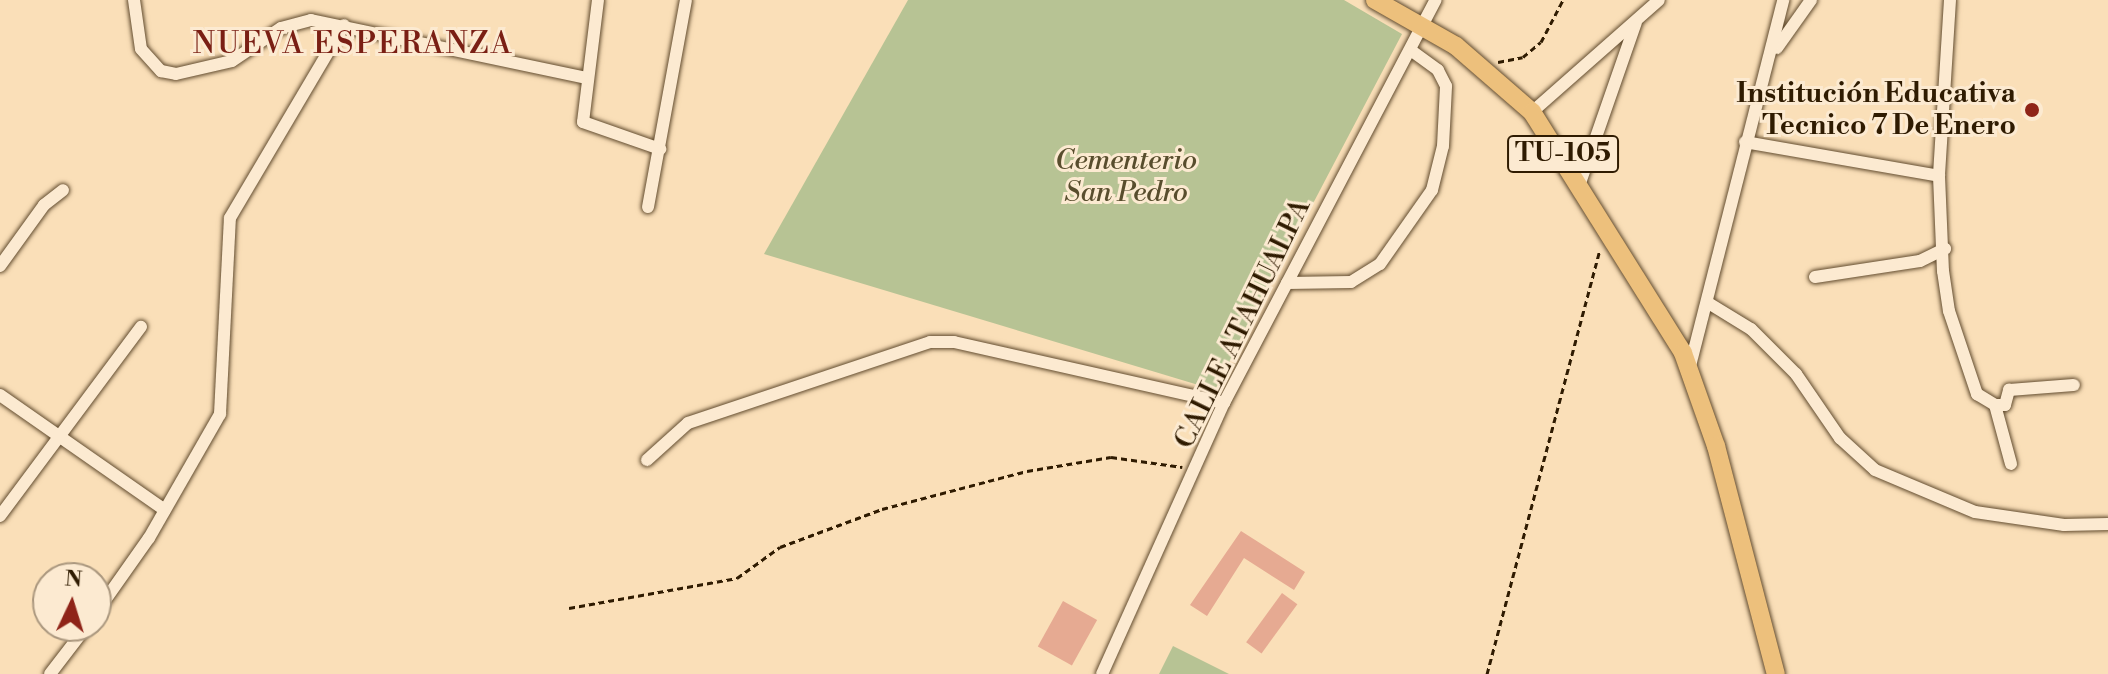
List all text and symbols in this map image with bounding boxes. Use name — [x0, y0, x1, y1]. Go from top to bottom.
district label: NUEVA ESPERANZA — [193, 26, 513, 62]
place label: Institución Educativa Tecnico 7 De Enero — [1736, 77, 2016, 143]
marker: Institución Educativa Tecnico 7 De Enero — [2023, 101, 2041, 119]
road number: TU-105 — [1507, 132, 1619, 176]
park label: Cementerio San Pedro — [1055, 144, 1197, 210]
street label: CALLE ATAHUALPA — [1168, 194, 1318, 454]
north arrow — [32, 562, 112, 642]
text: N — [64, 565, 83, 594]

